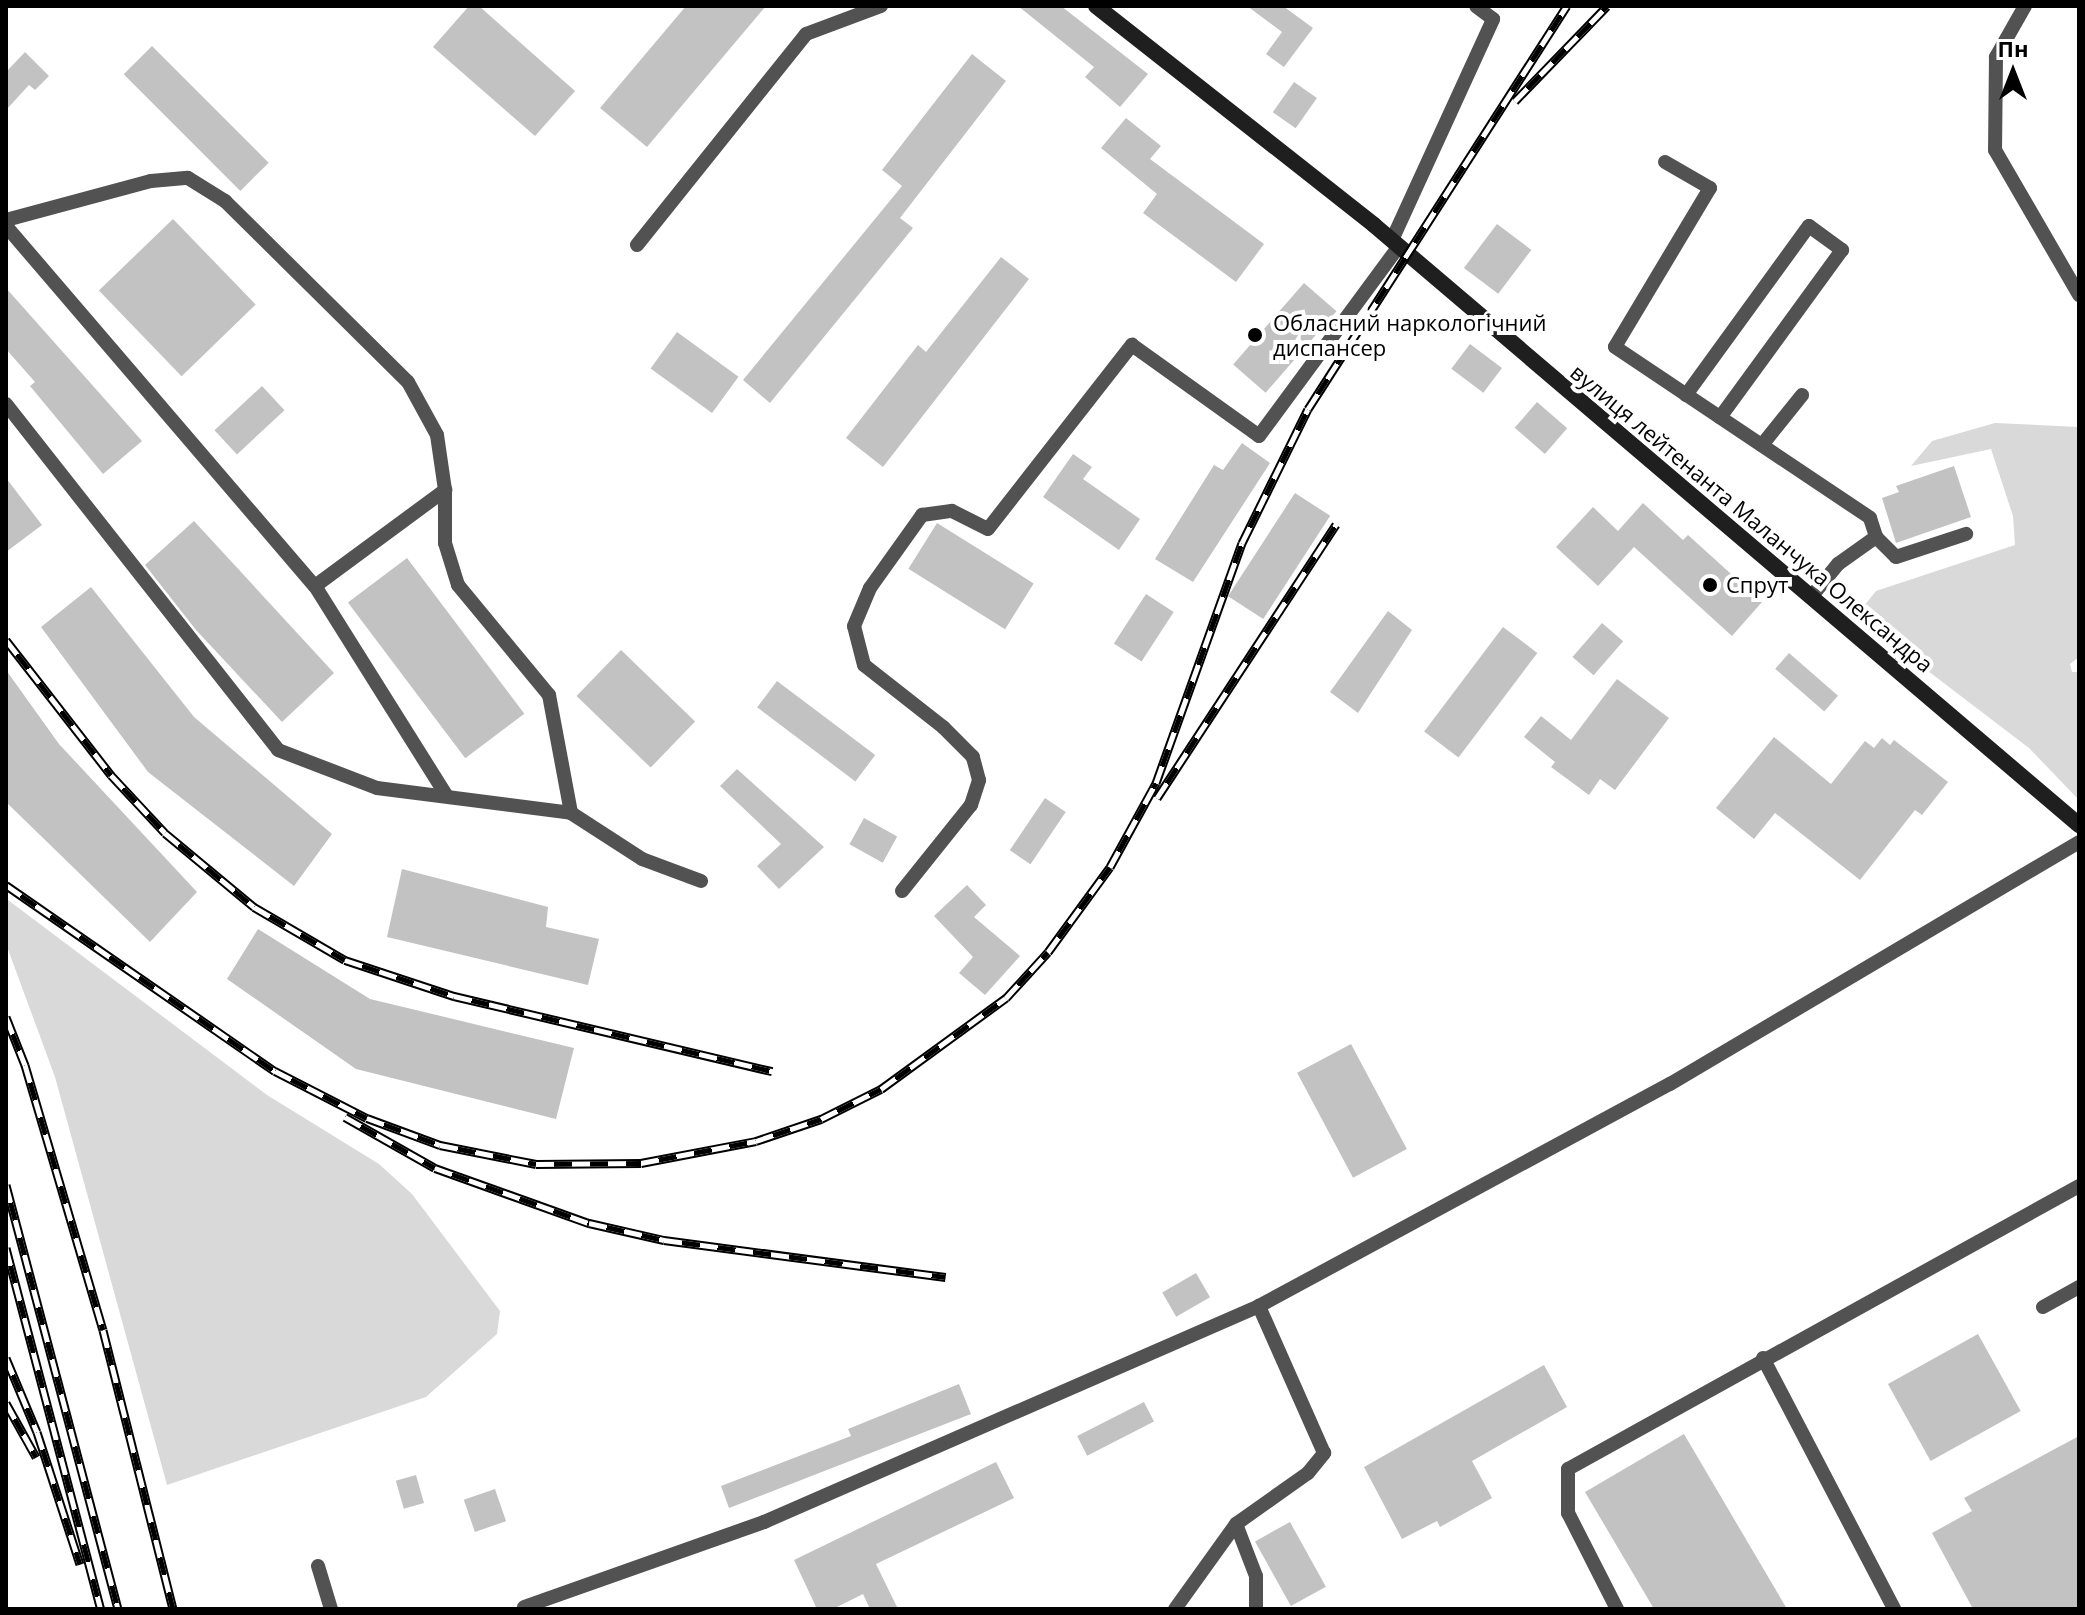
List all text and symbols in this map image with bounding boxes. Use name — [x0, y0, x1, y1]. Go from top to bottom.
north arrow — [1973, 32, 2053, 112]
text: Пн — [1998, 33, 2028, 63]
place label: Обласний наркологічний диспансер — [1273, 309, 1546, 360]
marker: Обласний наркологічний диспансер — [1244, 324, 1266, 346]
street label: вулиця лейтенанта Маланчука Олександра — [1566, 359, 1938, 677]
place label: Спрут — [1726, 572, 1788, 598]
marker: Спрут — [1701, 576, 1719, 594]

